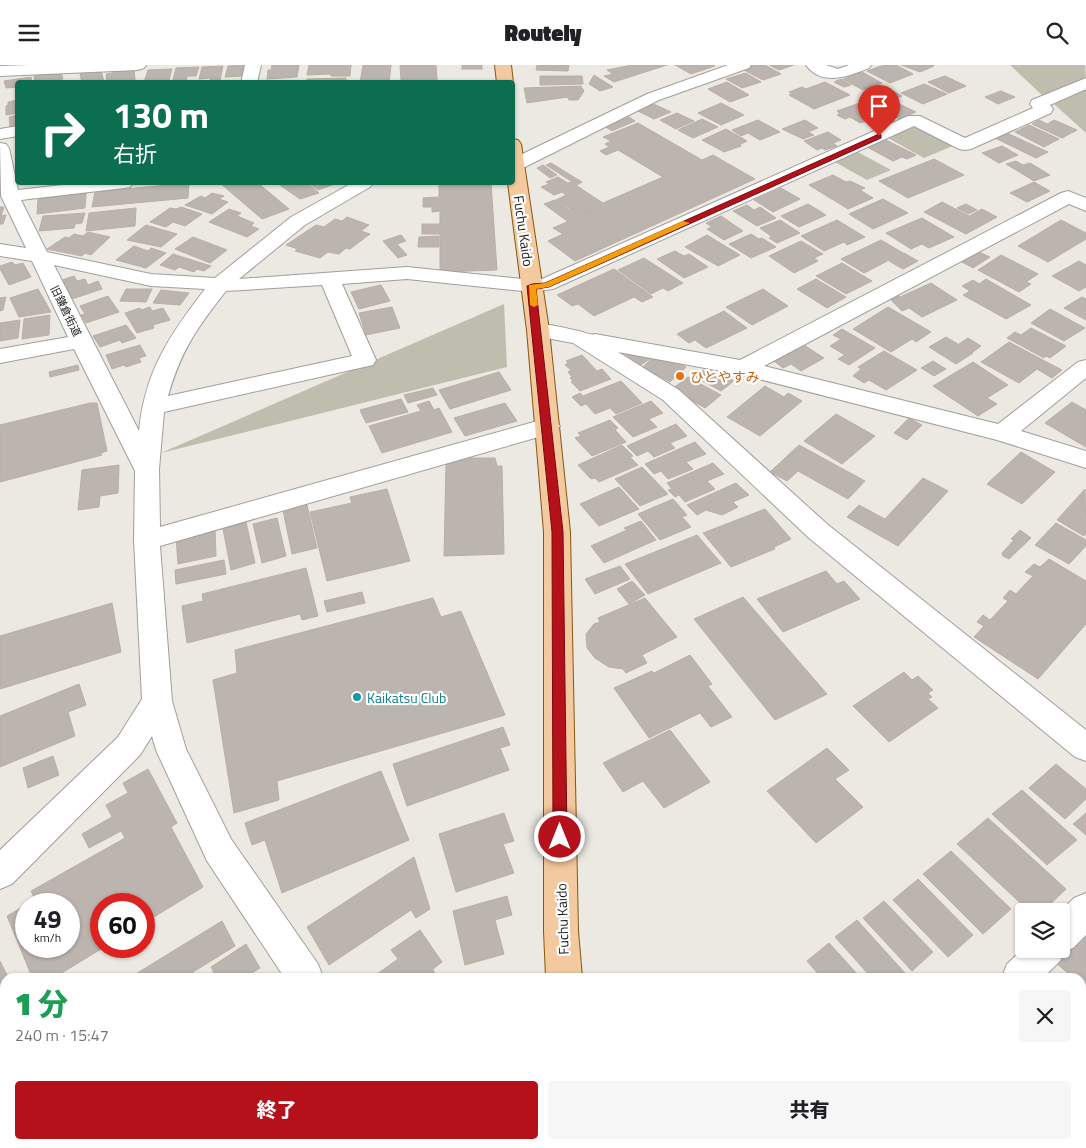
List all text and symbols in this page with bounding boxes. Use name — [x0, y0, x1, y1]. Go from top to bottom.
text: Routely — [504, 16, 582, 50]
icon: menu — [15, 19, 43, 47]
icon: search — [1043, 19, 1071, 47]
pin — [858, 85, 900, 136]
text: 130 m — [113, 88, 209, 142]
icon: arrive — [865, 92, 893, 120]
icon: right — [30, 100, 95, 165]
text: 右折 — [113, 137, 157, 171]
street label: Fuchu Kaido — [509, 194, 539, 268]
street label: 旧鎌倉街道 — [47, 283, 85, 339]
place label: ひとやすみ — [690, 366, 760, 387]
marker: ひとやすみ — [674, 370, 686, 382]
place label: Kaikatsu Club — [367, 687, 446, 708]
marker: Kaikatsu Club — [351, 691, 363, 703]
position arrow — [533, 810, 585, 862]
street label: Fuchu Kaido — [550, 883, 574, 955]
speed limit sign: 60 — [90, 893, 155, 958]
text: 49 — [33, 900, 62, 938]
map controls — [1015, 903, 1070, 958]
button: layers — [1015, 903, 1070, 958]
text: km/h — [34, 928, 61, 947]
text: 1 分 — [15, 981, 68, 1027]
button: close — [1019, 990, 1071, 1042]
text: 240 m · 15:47 — [15, 1023, 109, 1047]
button: 終了 — [15, 1081, 538, 1139]
button: 共有 — [548, 1081, 1071, 1139]

